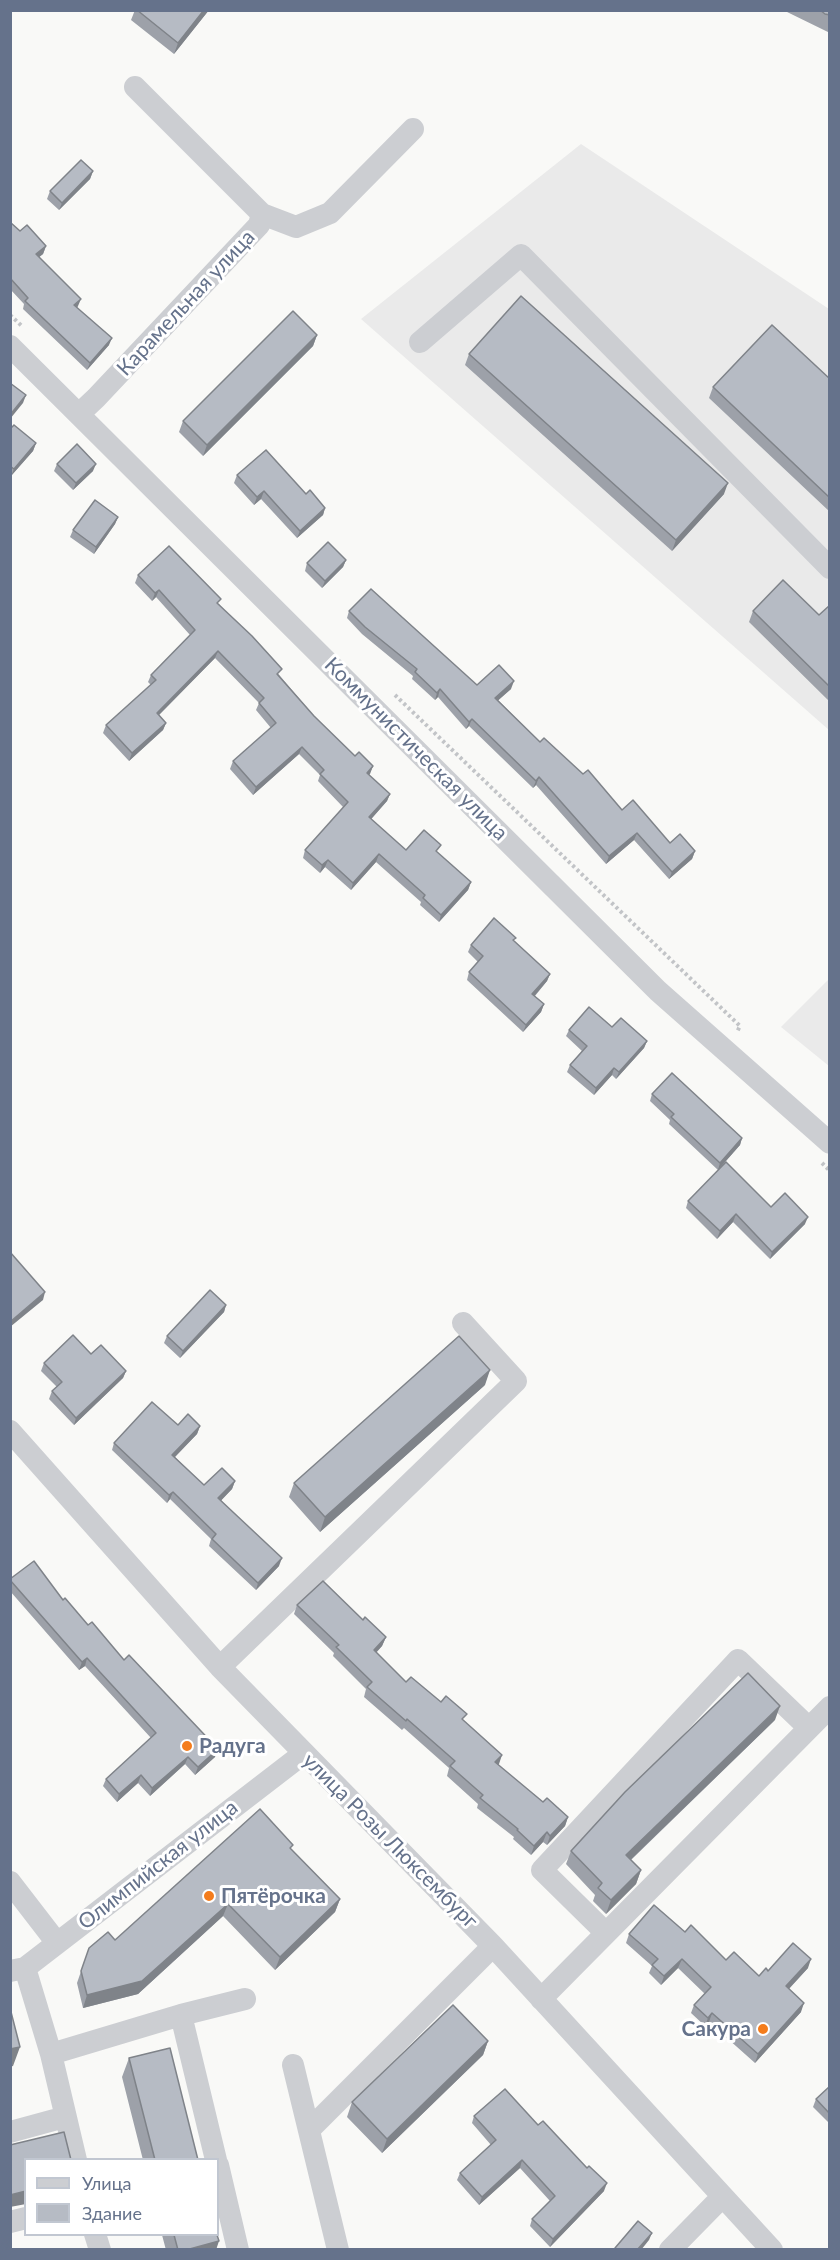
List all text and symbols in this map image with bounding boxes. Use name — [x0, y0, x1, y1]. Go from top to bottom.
street label: Карамельная улица — [112, 225, 260, 381]
street label: Коммунистическая улица — [319, 652, 513, 846]
place label: Радуга — [199, 1733, 266, 1759]
marker: Радуга — [180, 1739, 194, 1753]
street label: улица Розы Люксембург — [297, 1748, 483, 1934]
street label: Олимпийская улица — [73, 1795, 243, 1935]
place label: Пятёрочка — [221, 1883, 326, 1909]
marker: Пятёрочка — [202, 1889, 216, 1903]
place label: Сакура — [681, 2016, 751, 2042]
marker: Сакура — [756, 2022, 770, 2036]
legend — [24, 2158, 219, 2236]
text: Улица — [82, 2172, 132, 2194]
text: Здание — [82, 2202, 142, 2224]

